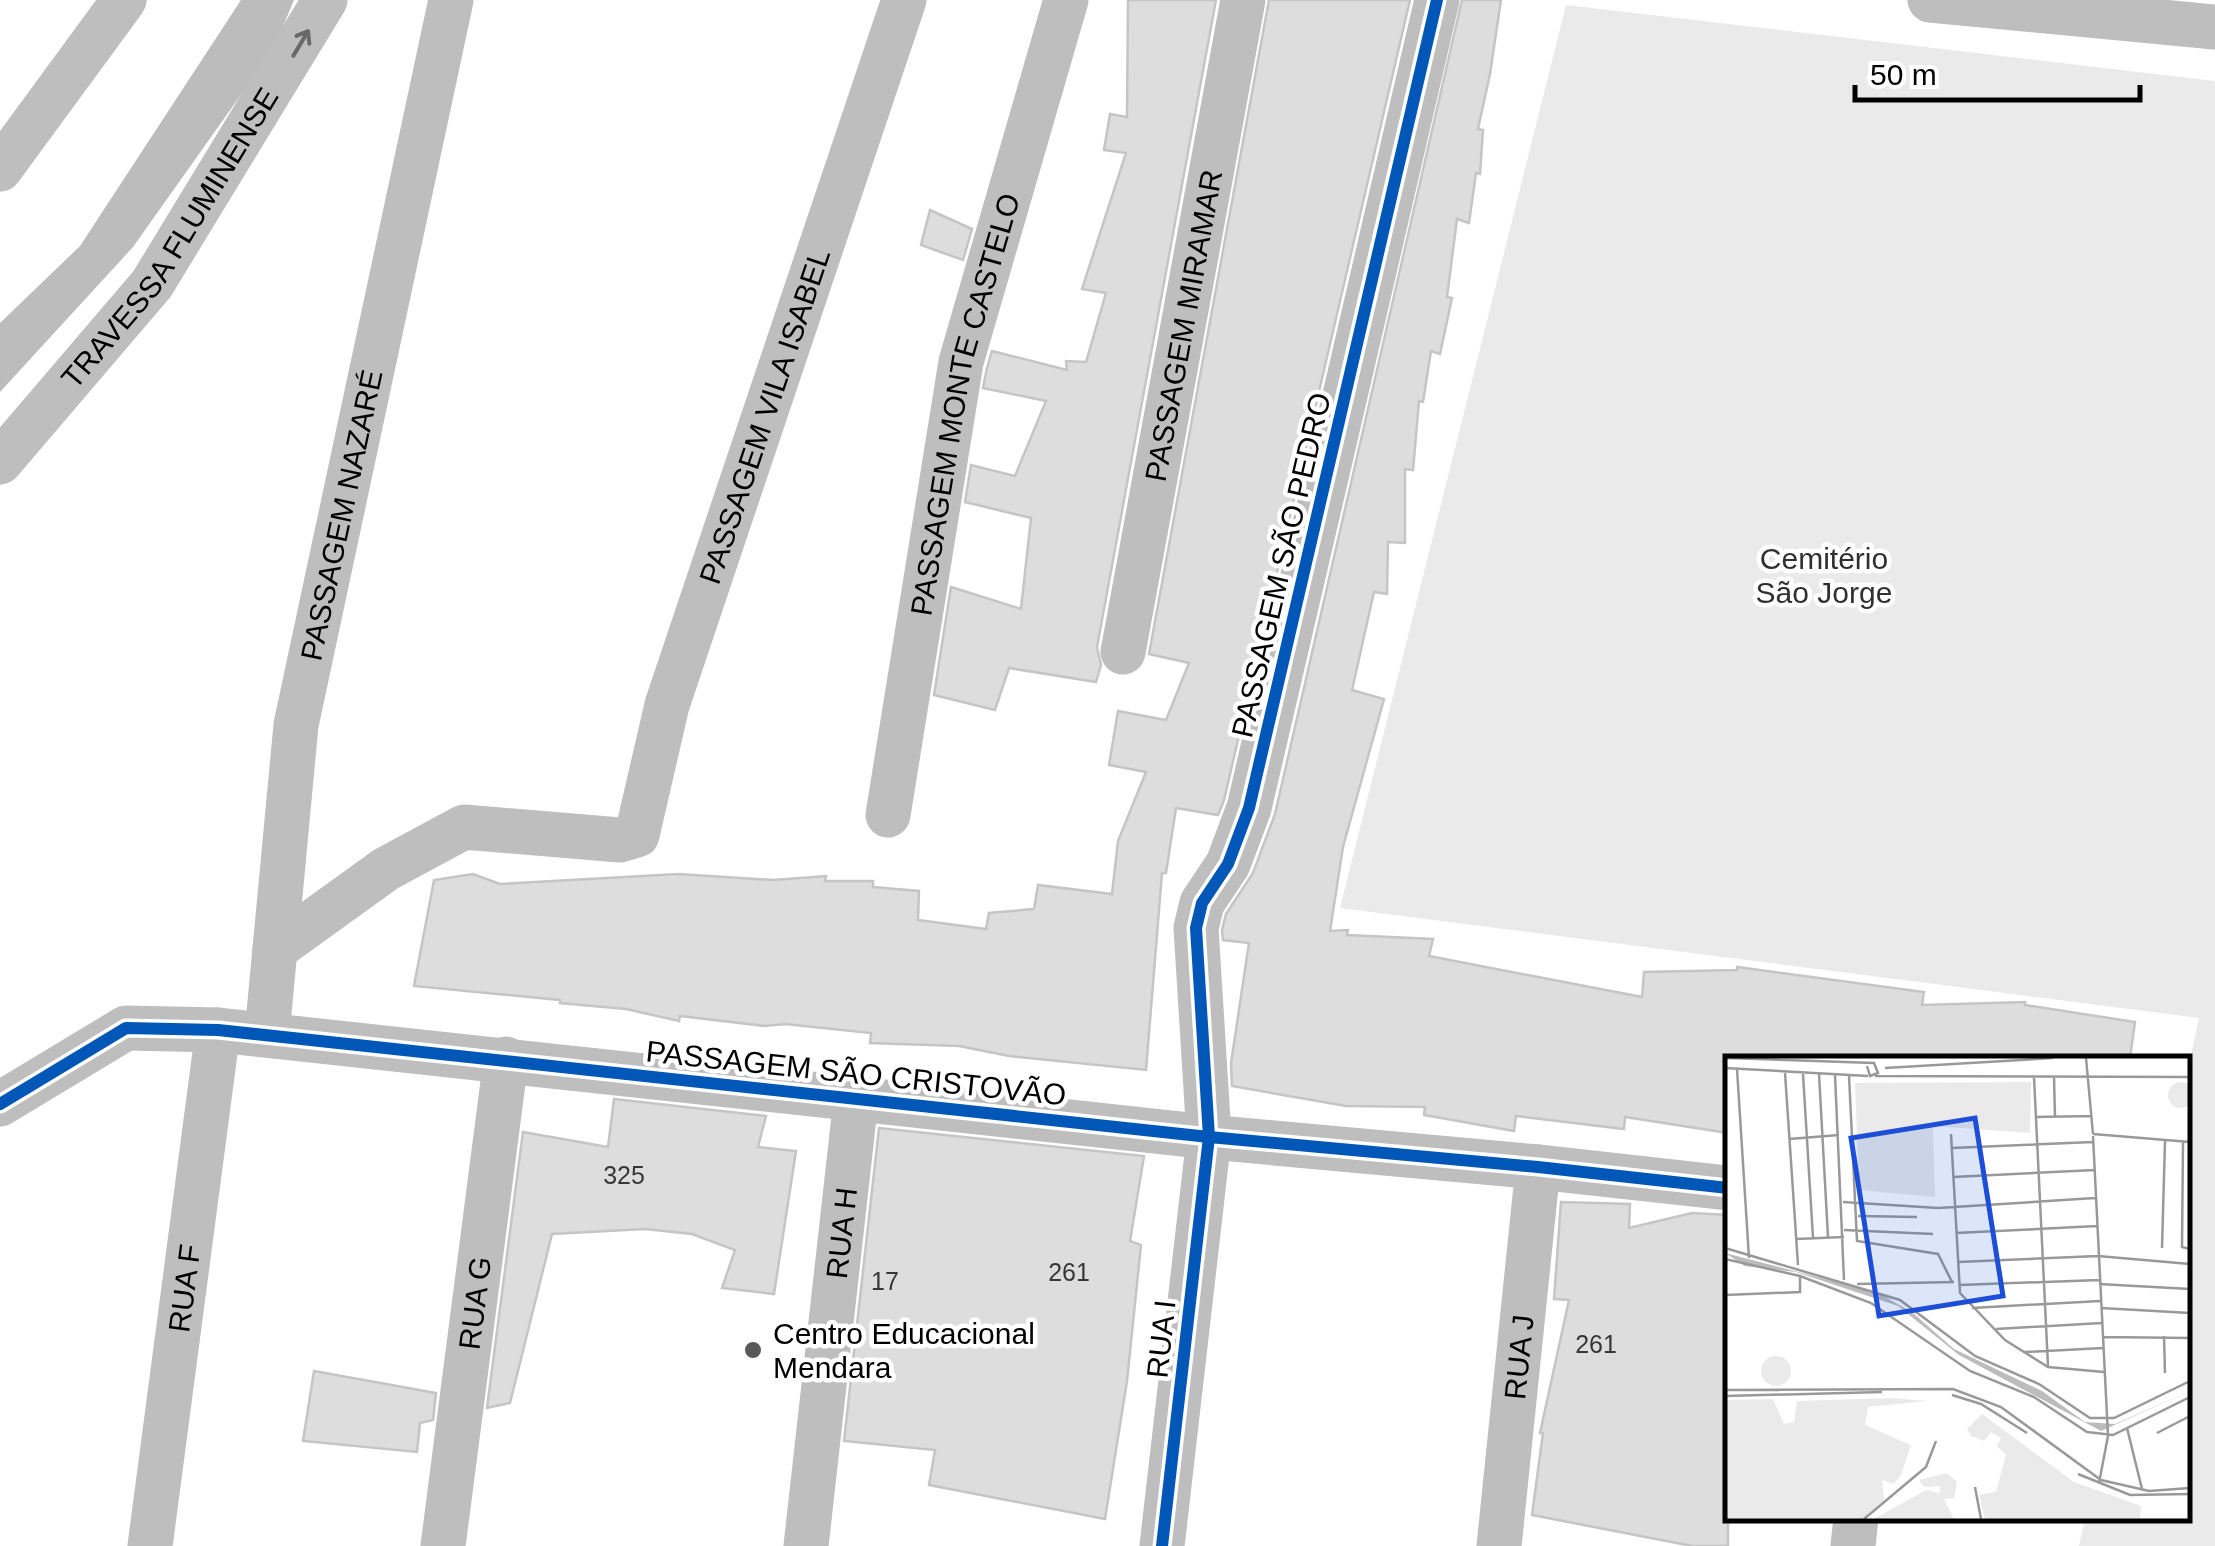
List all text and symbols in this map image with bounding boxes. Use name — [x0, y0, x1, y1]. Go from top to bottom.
one-way arrow — [291, 29, 311, 58]
scale bar — [1855, 40, 2140, 102]
text: 50 m — [1870, 58, 1937, 91]
street label: TRAVESSA FLUMINENSE — [54, 82, 284, 394]
street label: PASSAGEM MIRAMAR — [1138, 167, 1228, 484]
street label: PASSAGEM MONTE CASTELO — [904, 189, 1026, 618]
street label: PASSAGEM VILA ISABEL — [693, 244, 836, 588]
street label: PASSAGEM NAZARÉ — [294, 367, 388, 663]
street label: PASSAGEM SÃO PEDRO — [1225, 389, 1337, 741]
park label: Cemitério São Jorge — [1756, 542, 1892, 609]
street label: PASSAGEM SÃO CRISTOVÃO — [644, 1035, 1068, 1111]
inset map — [1725, 1056, 2190, 1521]
house number: 325 — [603, 1161, 645, 1189]
street label: RUA H — [820, 1186, 863, 1280]
street label: RUA F — [162, 1242, 206, 1334]
street label: RUA G — [452, 1255, 497, 1351]
house number: 261 — [1048, 1258, 1090, 1286]
house number: 17 — [871, 1267, 899, 1295]
street label: RUA I — [1140, 1298, 1182, 1380]
street label: RUA J — [1498, 1313, 1539, 1401]
place label: Centro Educacional Mendara — [773, 1317, 1035, 1384]
house number: 261 — [1575, 1330, 1617, 1358]
marker: Centro Educacional Mendara — [742, 1339, 764, 1361]

